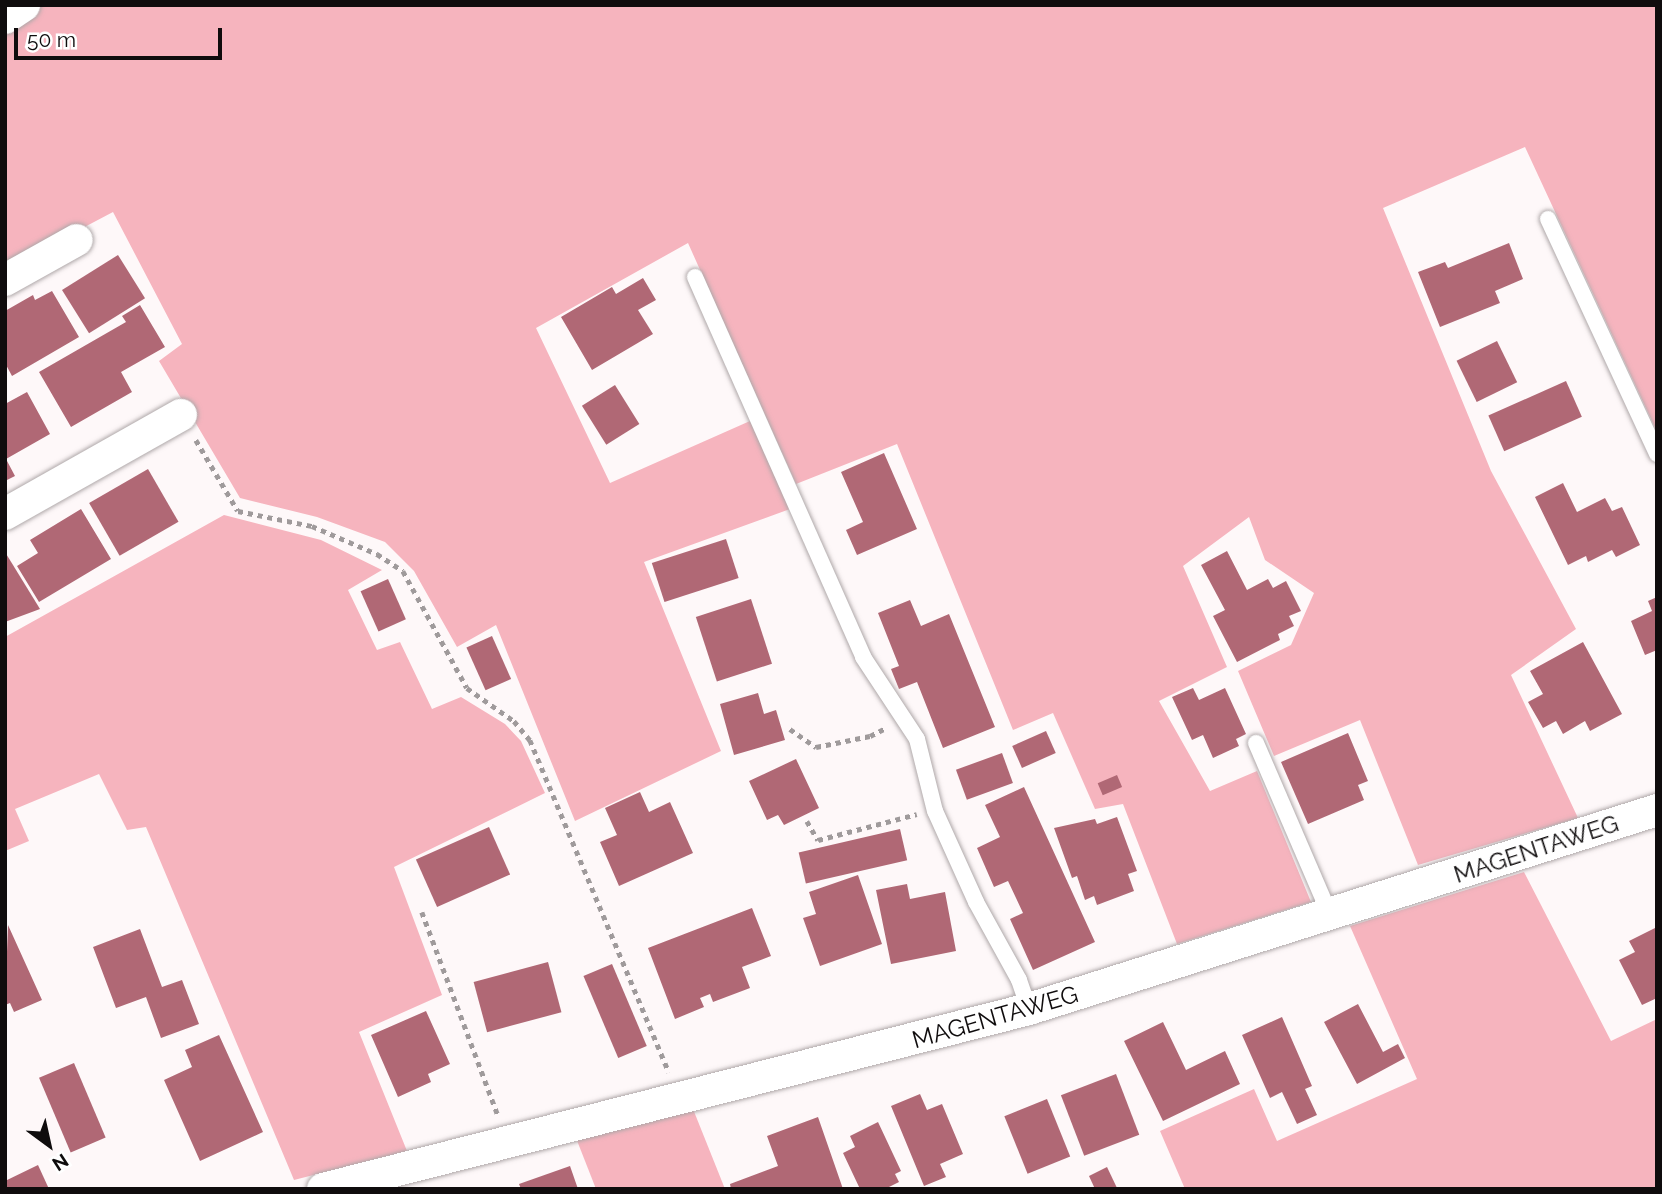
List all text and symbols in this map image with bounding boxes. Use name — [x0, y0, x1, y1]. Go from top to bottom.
scale bar — [18, 14, 226, 58]
text: 50 m — [27, 27, 76, 52]
street label: MAGENTAWEG — [1450, 809, 1622, 889]
street label: MAGENTAWEG — [909, 980, 1081, 1054]
north arrow — [14, 1110, 84, 1180]
text: N — [48, 1149, 73, 1176]

